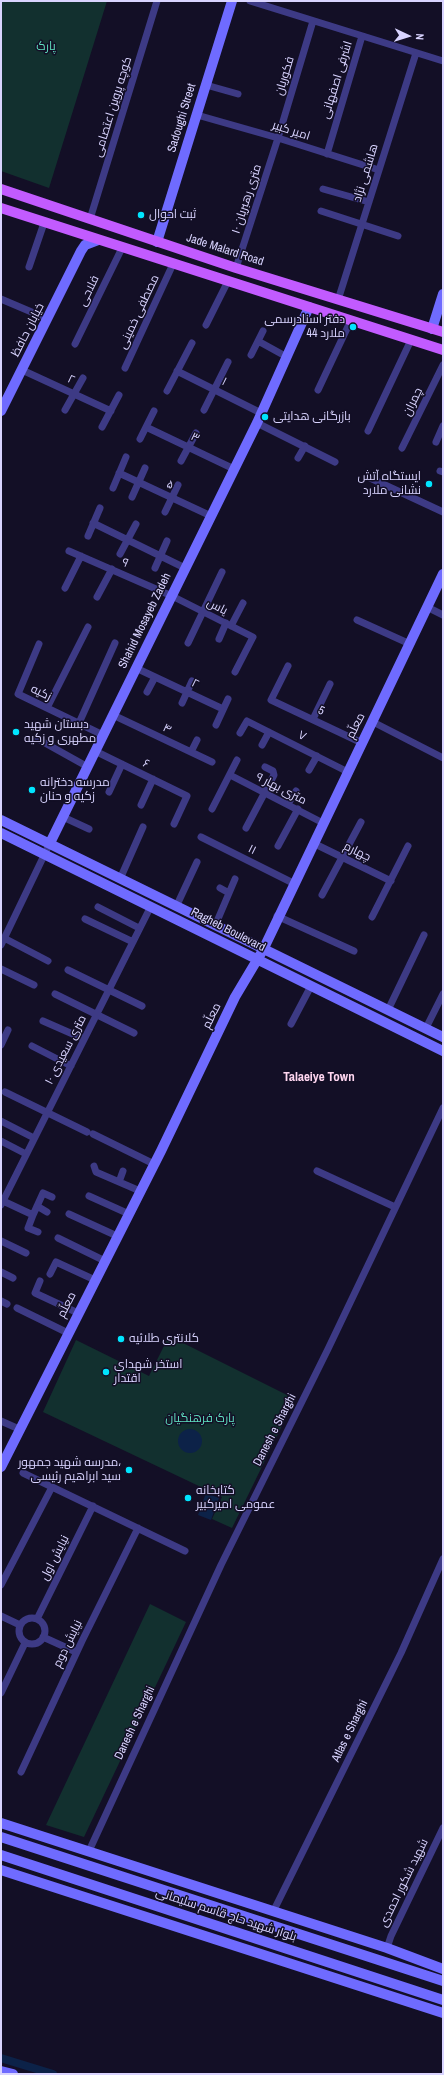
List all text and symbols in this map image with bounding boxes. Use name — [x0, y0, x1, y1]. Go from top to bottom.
north arrow — [388, 16, 428, 56]
text: N — [413, 33, 427, 41]
street label: اشرفی اصفهانی — [318, 39, 356, 121]
park label: پارک — [36, 40, 56, 54]
street label: کوچه پروین اعتصامی — [91, 55, 135, 159]
street label: فکوریان — [272, 55, 298, 97]
street label: Sadoughi Street — [165, 82, 199, 154]
street label: امیر کبیر — [270, 118, 312, 144]
street label: هاشمی نژاد — [350, 142, 382, 204]
street label: ۱۰ متری رهبریان — [229, 162, 265, 236]
place label: ثبت احوال — [149, 208, 196, 222]
marker: ثبت احوال — [136, 210, 146, 220]
street label: Jade Malard Road — [185, 231, 265, 269]
street label: فلاحی — [75, 273, 103, 309]
street label: مصطفی خمینی — [115, 273, 163, 351]
street label: خیابان حافظ — [8, 301, 48, 359]
place label: دفتر اسنادرسمی 44 ملارد — [264, 313, 345, 341]
marker: دفتر اسنادرسمی 44 ملارد — [348, 322, 358, 332]
street label: ۲ — [65, 372, 77, 388]
street label: ۱ — [219, 375, 229, 389]
street label: چمران — [400, 386, 426, 418]
place label: بازرگانی هدایتی — [273, 410, 351, 424]
marker: بازرگانی هدایتی — [260, 412, 270, 422]
street label: ۳ — [188, 430, 202, 446]
place label: ایستگاه آتش نشانی ملارد — [358, 470, 421, 498]
street label: ۵ — [164, 477, 176, 493]
marker: ایستگاه آتش نشانی ملارد — [424, 479, 434, 489]
street label: ۹ — [119, 555, 131, 571]
street label: Shahid Mosayeb Zadeh — [116, 571, 174, 671]
street label: یاس — [204, 596, 230, 618]
street label: ۲ — [189, 676, 201, 692]
street label: زکیه — [28, 682, 54, 704]
street label: 5 — [315, 703, 327, 719]
street label: معلّم — [344, 711, 368, 741]
place label: دبستان شهید مطهری و زکیه — [24, 718, 96, 746]
street label: ۴ — [160, 721, 174, 737]
marker: دبستان شهید مطهری و زکیه — [11, 727, 21, 737]
street label: ۷ — [295, 728, 309, 744]
street label: ۶ — [140, 756, 152, 772]
street label: ۹ متری بهار — [253, 770, 309, 808]
place label: مدرسه دخترانه زکیه و حنان — [40, 776, 110, 804]
marker: مدرسه دخترانه زکیه و حنان — [27, 785, 37, 795]
street label: چهارم — [341, 839, 373, 865]
street label: ۱۱ — [246, 842, 258, 858]
street label: Ragheb Boulevard — [188, 905, 268, 955]
street label: معلّم — [200, 1001, 224, 1031]
street label: ۱۰ متری سعیدی — [42, 1013, 90, 1087]
district label: Talaeiye Town — [283, 1070, 355, 1086]
street label: معلّم — [54, 1290, 80, 1320]
place label: کلانتری طلائیه — [129, 1332, 199, 1346]
marker: کلانتری طلائیه — [116, 1334, 126, 1344]
place label: استخر شهدای اقتدار — [114, 1358, 182, 1386]
marker: استخر شهدای اقتدار — [101, 1367, 111, 1377]
street label: Danesh e Sharghi — [251, 1391, 299, 1469]
park label: پارک فرهنگیان — [165, 1412, 235, 1426]
place label: مدرسه شهید جمهور، سید ابراهیم رئیسی — [18, 1456, 121, 1484]
marker: مدرسه شهید جمهور، سید ابراهیم رئیسی — [124, 1465, 134, 1475]
place label: کتابخانه عمومی امیرکبیر — [196, 1484, 275, 1512]
marker: کتابخانه عمومی امیرکبیر — [183, 1493, 193, 1503]
street label: نیایش اول — [37, 1533, 73, 1583]
street label: نیایش دوم — [50, 1618, 86, 1670]
street label: Danesh e Sharghi — [112, 1684, 158, 1762]
street label: Atlas e Sharghi — [329, 1698, 371, 1764]
street label: شهید شکور احمدی — [376, 1837, 432, 1929]
street label: بلوار شهید حاج قاسم سلیمانی — [154, 1885, 298, 1945]

